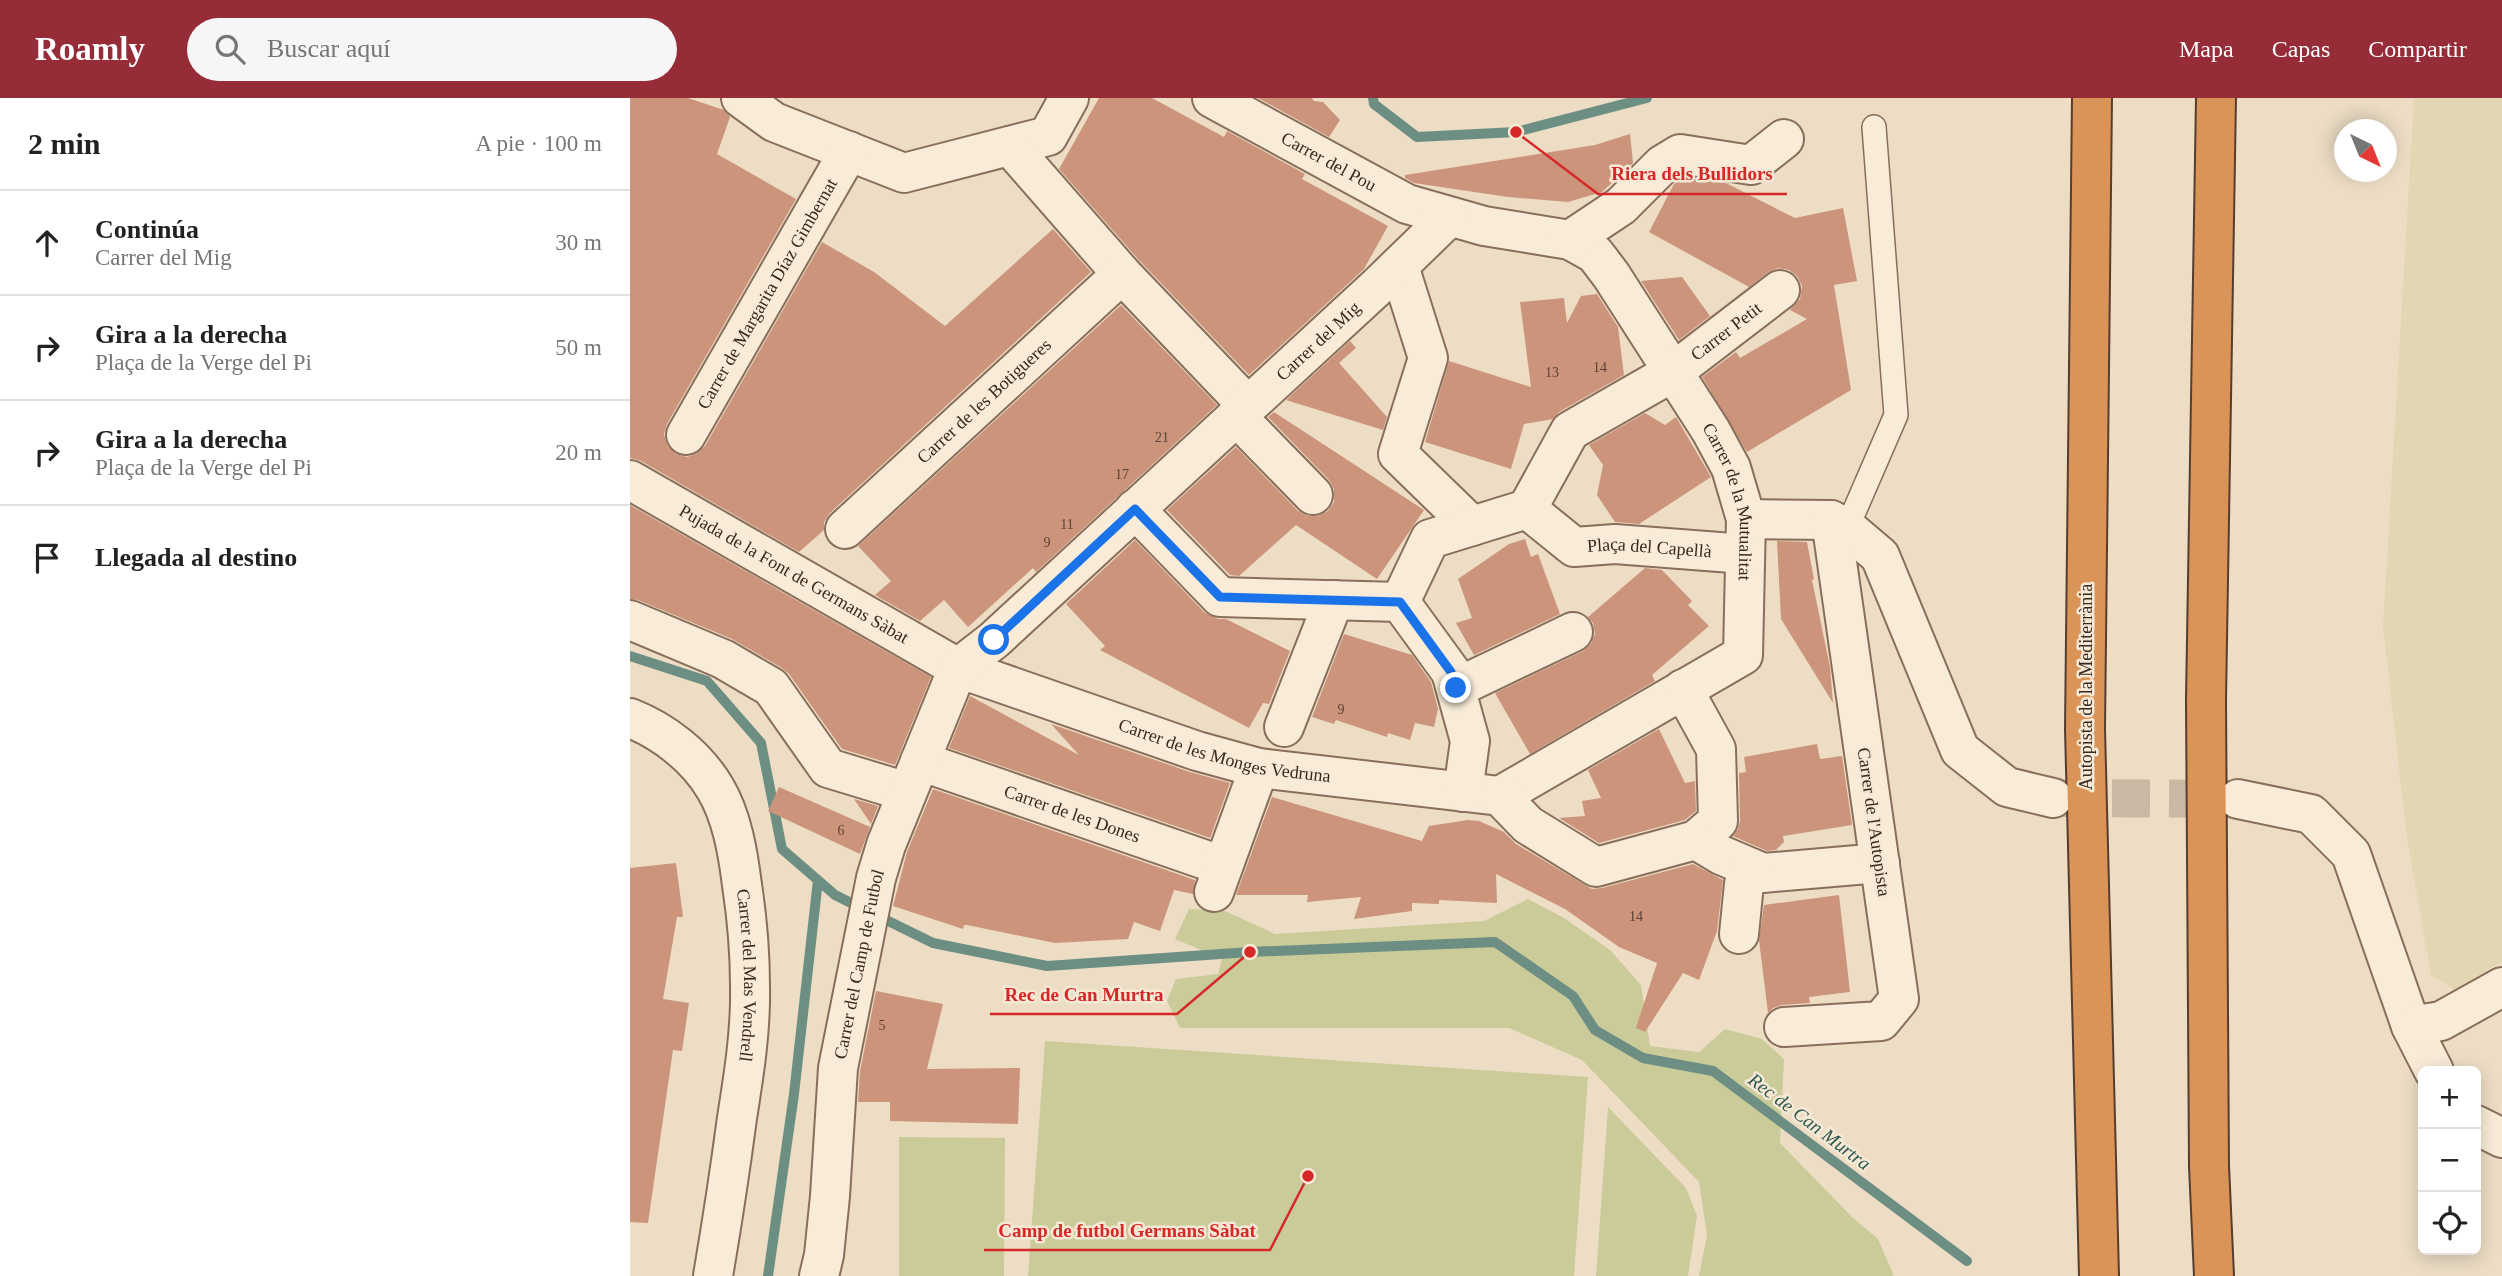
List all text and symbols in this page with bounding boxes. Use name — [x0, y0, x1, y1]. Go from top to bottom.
search box — [187, 18, 677, 81]
icon: search — [211, 30, 249, 68]
text: Roamly — [35, 31, 145, 67]
text: Buscar aquí — [267, 34, 390, 63]
text: Mapa — [2179, 36, 2234, 62]
text: Capas — [2272, 36, 2330, 62]
text: Compartir — [2368, 36, 2467, 62]
north arrow — [2334, 119, 2397, 182]
text: 2 min — [28, 127, 101, 160]
street label: Carrer del Pou — [1278, 128, 1380, 195]
text: A pie · 100 m — [476, 131, 602, 156]
callout: Riera dels Bullidors — [1598, 154, 1787, 194]
text: Riera dels Bullidors — [1611, 163, 1773, 184]
street label: Carrer de Margarita Díaz Gimbernat — [693, 175, 841, 413]
text: Continúa — [95, 215, 199, 244]
icon: ahead — [28, 224, 66, 262]
text: 30 m — [555, 230, 602, 255]
text: Carrer del Mig — [95, 245, 232, 270]
street label: Carrer del Mig — [1272, 298, 1364, 385]
street label: Carrer Petit — [1687, 298, 1765, 365]
text: Gira a la derecha — [95, 320, 287, 349]
icon: right — [28, 329, 66, 367]
text: 50 m — [555, 335, 602, 360]
street label: Carrer de les Botigueres — [913, 335, 1055, 467]
text: Plaça de la Verge del Pi — [95, 350, 312, 375]
house number: 14 — [1593, 360, 1607, 375]
house number: 13 — [1545, 365, 1559, 380]
street label: Carrer de la Mutualitat — [1698, 419, 1756, 581]
text: Gira a la derecha — [95, 425, 287, 454]
house number: 21 — [1155, 430, 1169, 445]
icon: right — [28, 434, 66, 472]
text: 20 m — [555, 440, 602, 465]
text: Plaça de la Verge del Pi — [95, 455, 312, 480]
house number: 17 — [1115, 467, 1129, 482]
street label: Pujada de la Font de Germans Sàbat — [676, 500, 912, 648]
house number: 11 — [1060, 517, 1074, 532]
street label: Plaça del Capellà — [1586, 534, 1712, 561]
house number: 9 — [1044, 535, 1051, 550]
icon: arrive — [28, 539, 66, 577]
text: Llegada al destino — [95, 543, 297, 572]
street label: Autopista de la Mediterrània — [2076, 584, 2096, 790]
route start — [978, 624, 1009, 655]
route end — [1440, 672, 1471, 703]
house number: 9 — [1338, 702, 1345, 717]
street label: Carrer de les Monges Vedruna — [1116, 715, 1332, 786]
street label: Carrer de l'Autopista — [1854, 746, 1894, 898]
street label: Carrer de les Dones — [1001, 781, 1143, 847]
house number: 6 — [838, 823, 845, 838]
street label: Carrer del Camp de Futbol — [830, 867, 888, 1061]
street label: Carrer del Mas Vendrell — [733, 888, 760, 1063]
house number: 14 — [1629, 909, 1643, 924]
callout: Rec de Can Murtra — [990, 974, 1177, 1014]
text: Rec de Can Murtra — [1005, 984, 1164, 1005]
house number: 5 — [879, 1018, 886, 1033]
map controls — [2418, 1066, 2481, 1255]
button: + — [2418, 1066, 2481, 1129]
water label: Rec de Can Murtra — [1744, 1068, 1875, 1174]
button: − — [2418, 1129, 2481, 1192]
button: locate — [2418, 1192, 2481, 1255]
callout: Camp de futbol Germans Sàbat — [984, 1210, 1270, 1250]
text: Camp de futbol Germans Sàbat — [998, 1220, 1256, 1241]

